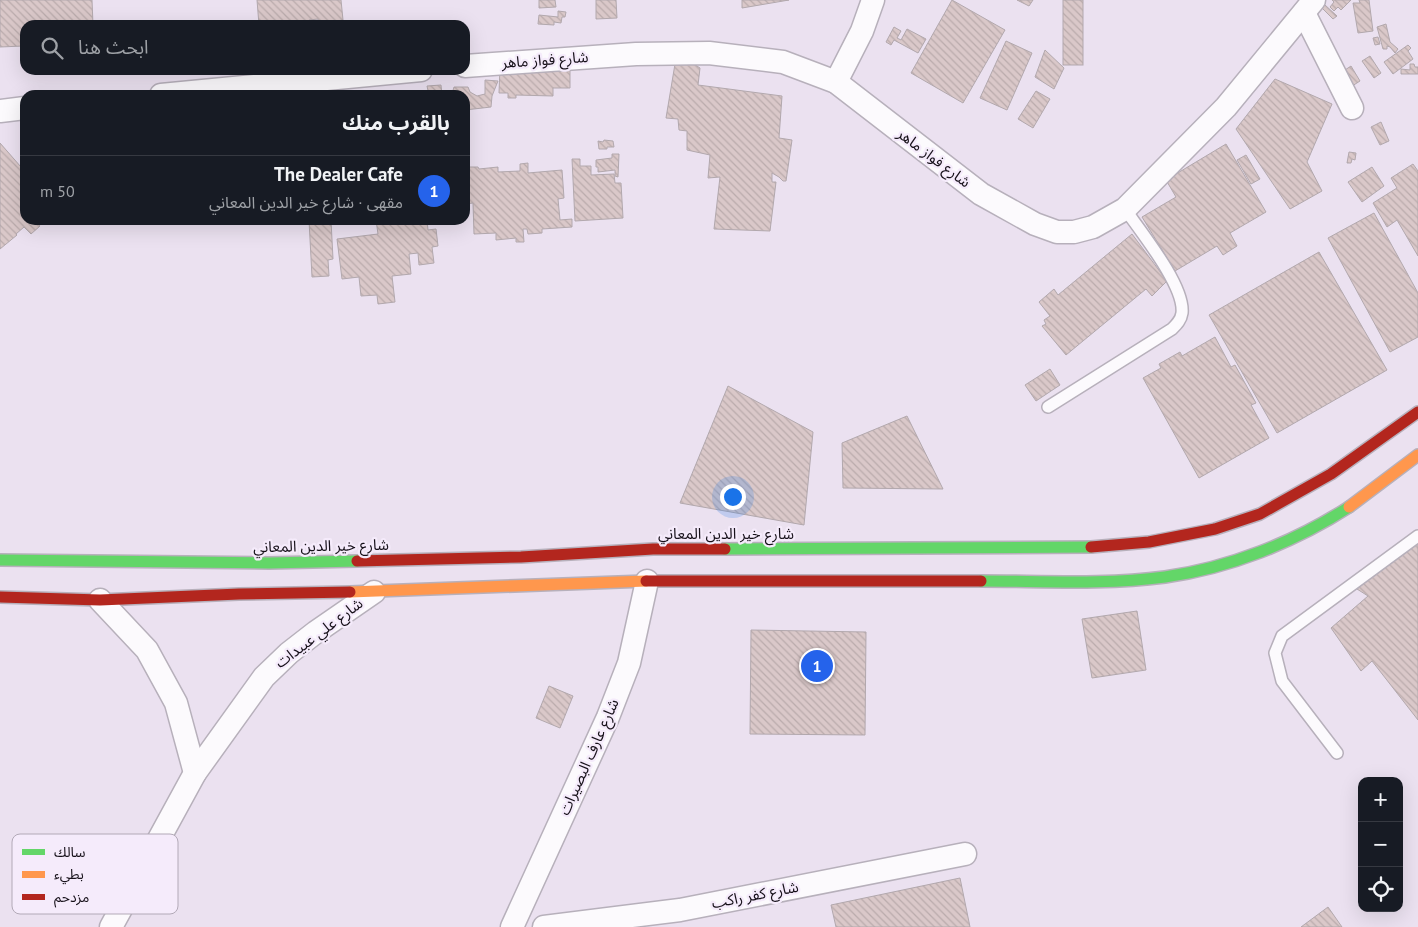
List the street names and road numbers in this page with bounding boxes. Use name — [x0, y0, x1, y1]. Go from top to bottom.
street label: شارع فواز ماهر — [500, 47, 589, 75]
street label: شارع فواز ماهر — [891, 123, 975, 194]
street label: شارع خير الدين المعاني — [658, 524, 794, 546]
street label: شارع خير الدين المعاني — [253, 535, 389, 559]
street label: شارع علي عبيدات — [271, 593, 368, 674]
street label: شارع عارف البصيرات — [554, 695, 626, 819]
street label: شارع كفر راكب — [710, 877, 801, 915]

